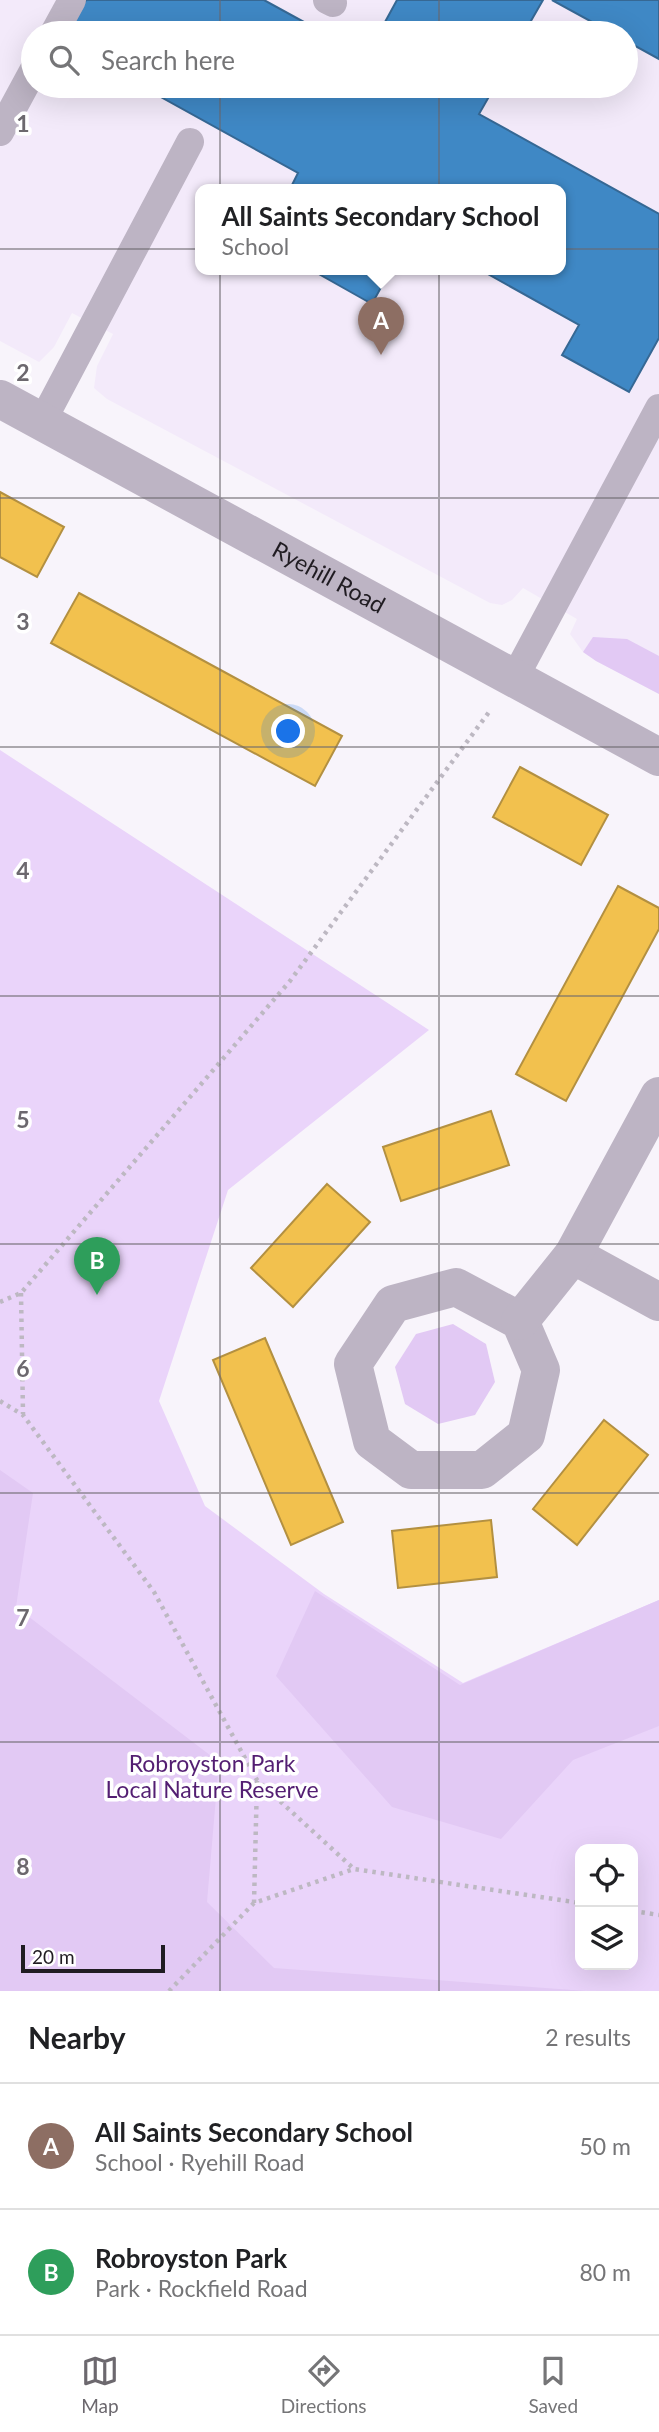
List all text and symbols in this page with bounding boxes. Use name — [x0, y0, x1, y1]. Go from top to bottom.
search box — [21, 21, 638, 98]
icon: search — [45, 41, 83, 79]
text: Search here — [101, 44, 235, 76]
text: 1 — [16, 109, 30, 137]
popup — [195, 184, 566, 275]
text: All Saints Secondary School — [222, 200, 539, 232]
text: School — [222, 232, 289, 260]
pin: A — [358, 297, 404, 355]
text: 2 — [16, 358, 30, 386]
street label: Ryehill Road — [268, 535, 390, 619]
text: 3 — [16, 607, 30, 635]
your location — [271, 714, 305, 748]
text: 4 — [16, 856, 30, 884]
text: 5 — [16, 1105, 30, 1133]
pin: B — [74, 1237, 120, 1295]
text: 6 — [16, 1354, 30, 1382]
text: 7 — [16, 1603, 30, 1631]
park label: Robroyston Park Local Nature Reserve — [105, 1749, 319, 1803]
map controls — [575, 1844, 638, 1970]
button: locate — [575, 1844, 638, 1907]
text: 8 — [16, 1852, 30, 1880]
button: layers — [575, 1907, 638, 1970]
scale bar — [21, 1942, 164, 1974]
text: 20 m — [32, 1945, 75, 1968]
text: Nearby — [28, 2019, 126, 2055]
text: 2 results — [545, 2023, 631, 2051]
text: All Saints Secondary School — [95, 2116, 413, 2148]
text: A — [43, 2132, 59, 2160]
text: 50 m — [580, 2132, 631, 2160]
text: School · Ryehill Road — [95, 2148, 304, 2176]
text: Robroyston Park — [95, 2242, 287, 2274]
text: B — [43, 2258, 59, 2286]
text: 80 m — [580, 2258, 631, 2286]
text: Park · Rockfield Road — [95, 2274, 308, 2302]
tab: Map — [81, 2352, 119, 2417]
tab: Directions — [281, 2352, 367, 2417]
tab: Saved — [528, 2352, 578, 2417]

